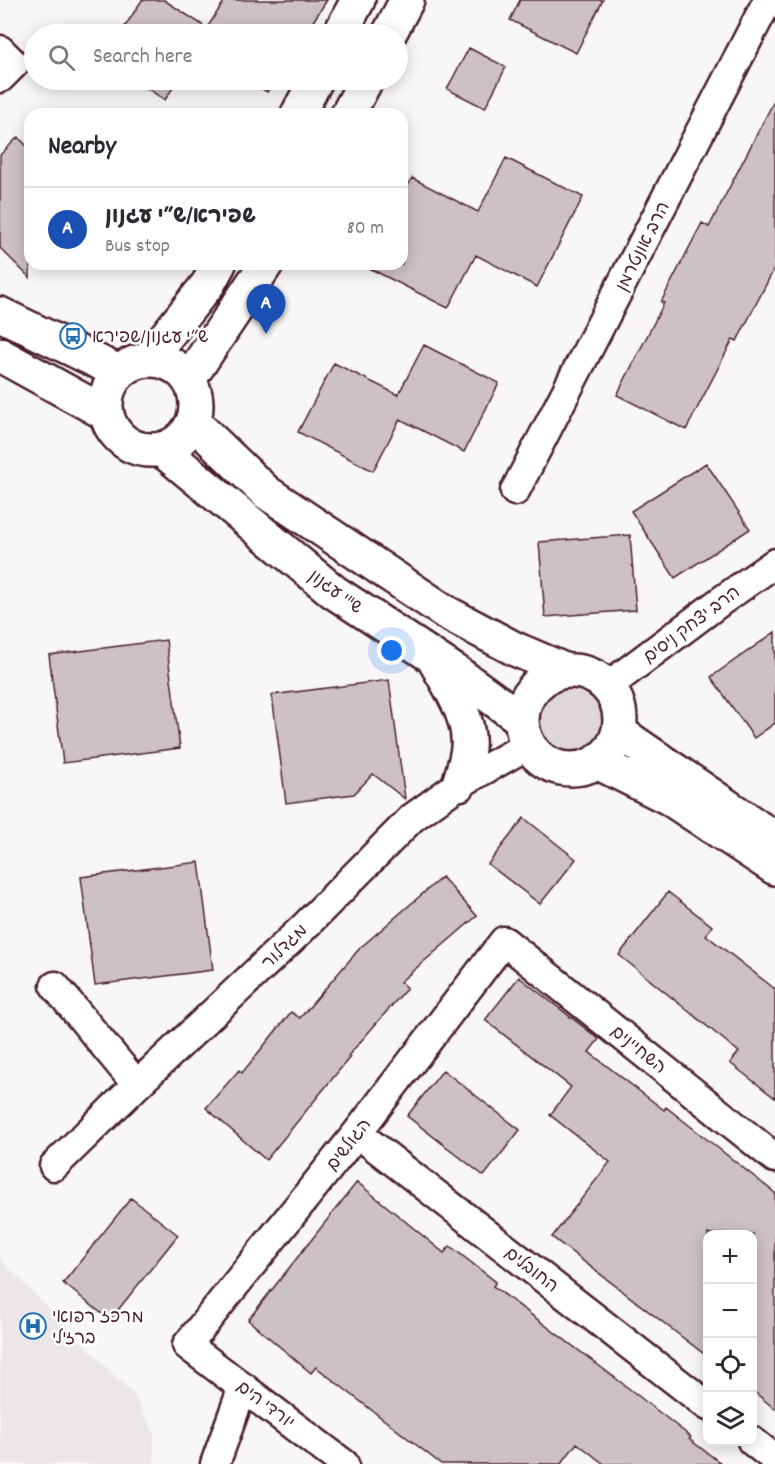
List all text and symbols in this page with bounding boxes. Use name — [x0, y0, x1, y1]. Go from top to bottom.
search box — [24, 24, 408, 90]
icon: search — [45, 41, 78, 74]
text: Search here — [93, 42, 192, 73]
text: Nearby — [48, 129, 116, 166]
street label: הרב אונטרמן — [611, 198, 678, 296]
text: שפירא/ש״י עגנון — [105, 202, 256, 233]
text: A — [62, 215, 73, 243]
text: 80 m — [347, 215, 384, 243]
text: Bus stop — [105, 233, 170, 261]
pin: A — [246, 284, 286, 334]
bus stop icon: ש״י עגנון/שפירא — [58, 321, 88, 351]
place label: ש״י עגנון/שפירא — [92, 326, 208, 351]
street label: ש"י עגנון — [302, 565, 367, 621]
street label: הרב יצחק ניסים — [639, 581, 746, 671]
your location — [377, 636, 406, 665]
street label: מגדלור — [257, 919, 314, 976]
street label: השחיינים — [604, 1021, 671, 1081]
street label: הגולשים — [321, 1114, 379, 1177]
map controls — [703, 1230, 757, 1446]
button: + — [703, 1230, 757, 1284]
street label: החובלים — [498, 1242, 563, 1300]
button: − — [703, 1284, 757, 1338]
place label: מרכז רפואי ברזילי — [52, 1306, 144, 1352]
hospital icon: מרכז רפואי ברזילי — [18, 1311, 48, 1341]
button: locate — [703, 1338, 757, 1392]
street label: יורדי הים — [230, 1376, 299, 1436]
button: layers — [703, 1392, 757, 1446]

